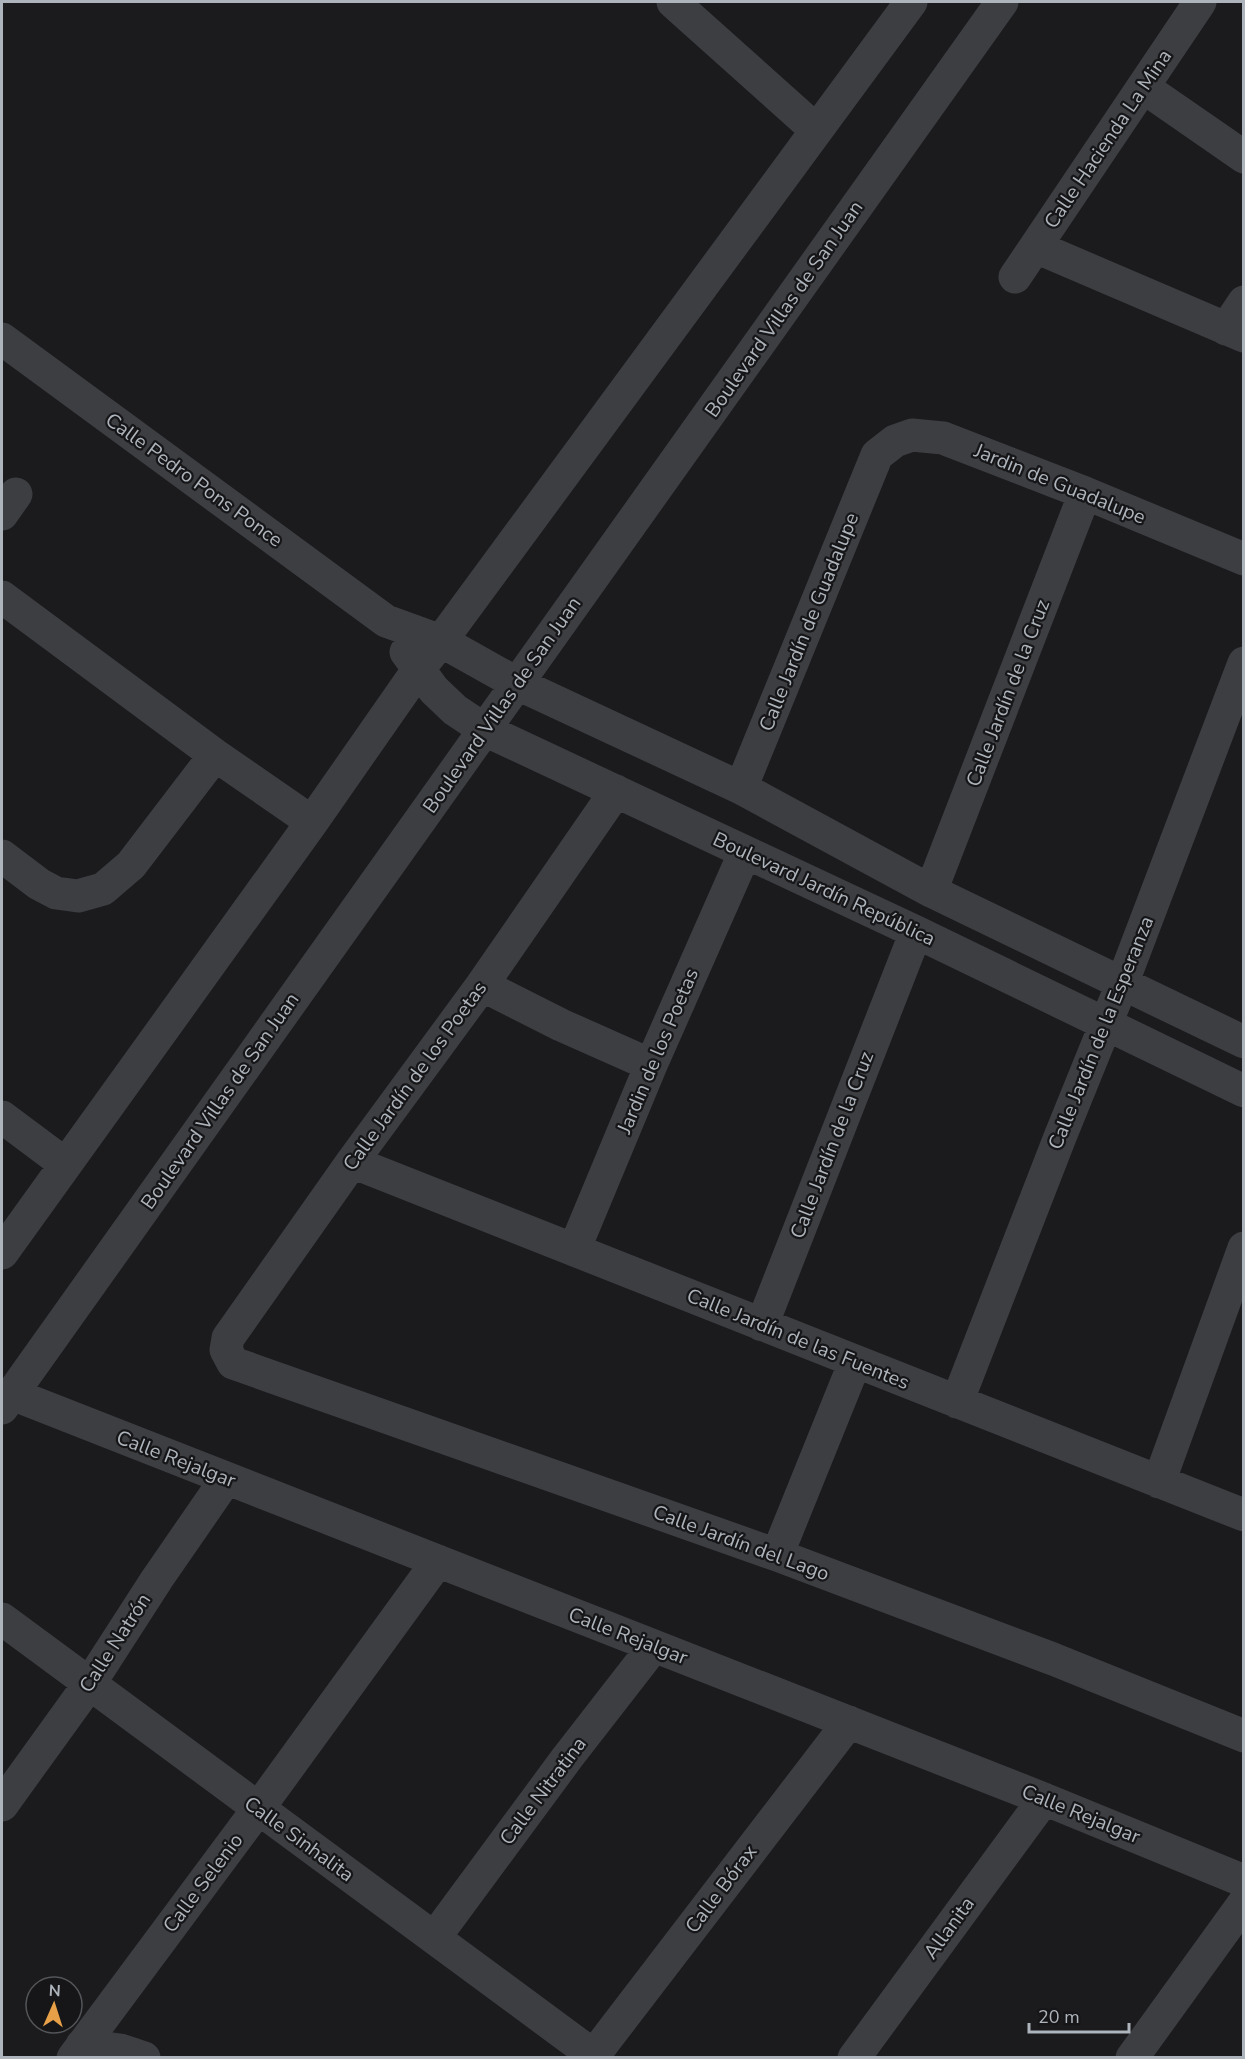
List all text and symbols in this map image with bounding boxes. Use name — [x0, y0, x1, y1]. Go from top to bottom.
street label: Calle Hacienda La Mina — [1038, 44, 1178, 234]
street label: Boulevard Villas de San Juan — [699, 195, 869, 423]
street label: Calle Pedro Pons Ponce — [100, 407, 288, 553]
street label: Jardin de Guadalupe — [969, 437, 1150, 531]
street label: Calle Jardín de Guadalupe — [753, 509, 865, 735]
street label: Boulevard Villas de San Juan — [417, 591, 587, 819]
street label: Calle Jardín de la Cruz — [960, 596, 1056, 790]
street label: Boulevard Jardín República — [708, 826, 940, 952]
street label: Calle Jardín de la Esperanza — [1042, 912, 1160, 1154]
street label: Jardin de los Poetas — [611, 964, 705, 1139]
street label: Calle Jardín de los Poetas — [337, 976, 493, 1176]
street label: Boulevard Villas de San Juan — [135, 987, 305, 1215]
street label: Calle Jardín de la Cruz — [784, 1048, 880, 1242]
street label: Calle Jardín de las Fuentes — [683, 1282, 913, 1396]
street label: Calle Rejalgar — [112, 1424, 240, 1494]
street label: Calle Jardín del Lago — [649, 1499, 833, 1587]
street label: Calle Natrón — [73, 1588, 157, 1698]
street label: Calle Rejalgar — [564, 1601, 692, 1671]
street label: Calle Nitratina — [493, 1731, 593, 1851]
street label: Calle Rejalgar — [1018, 1778, 1144, 1850]
street label: Calle Sinhalita — [239, 1790, 359, 1888]
street label: Calle Selenio — [157, 1828, 249, 1938]
street label: Calle Bórax — [679, 1839, 763, 1939]
street label: Allanita — [917, 1891, 981, 1965]
north arrow — [24, 1975, 84, 2035]
text: N — [48, 1980, 61, 2002]
scale bar — [1029, 1996, 1130, 2034]
text: 20 m — [1038, 2005, 1080, 2029]

